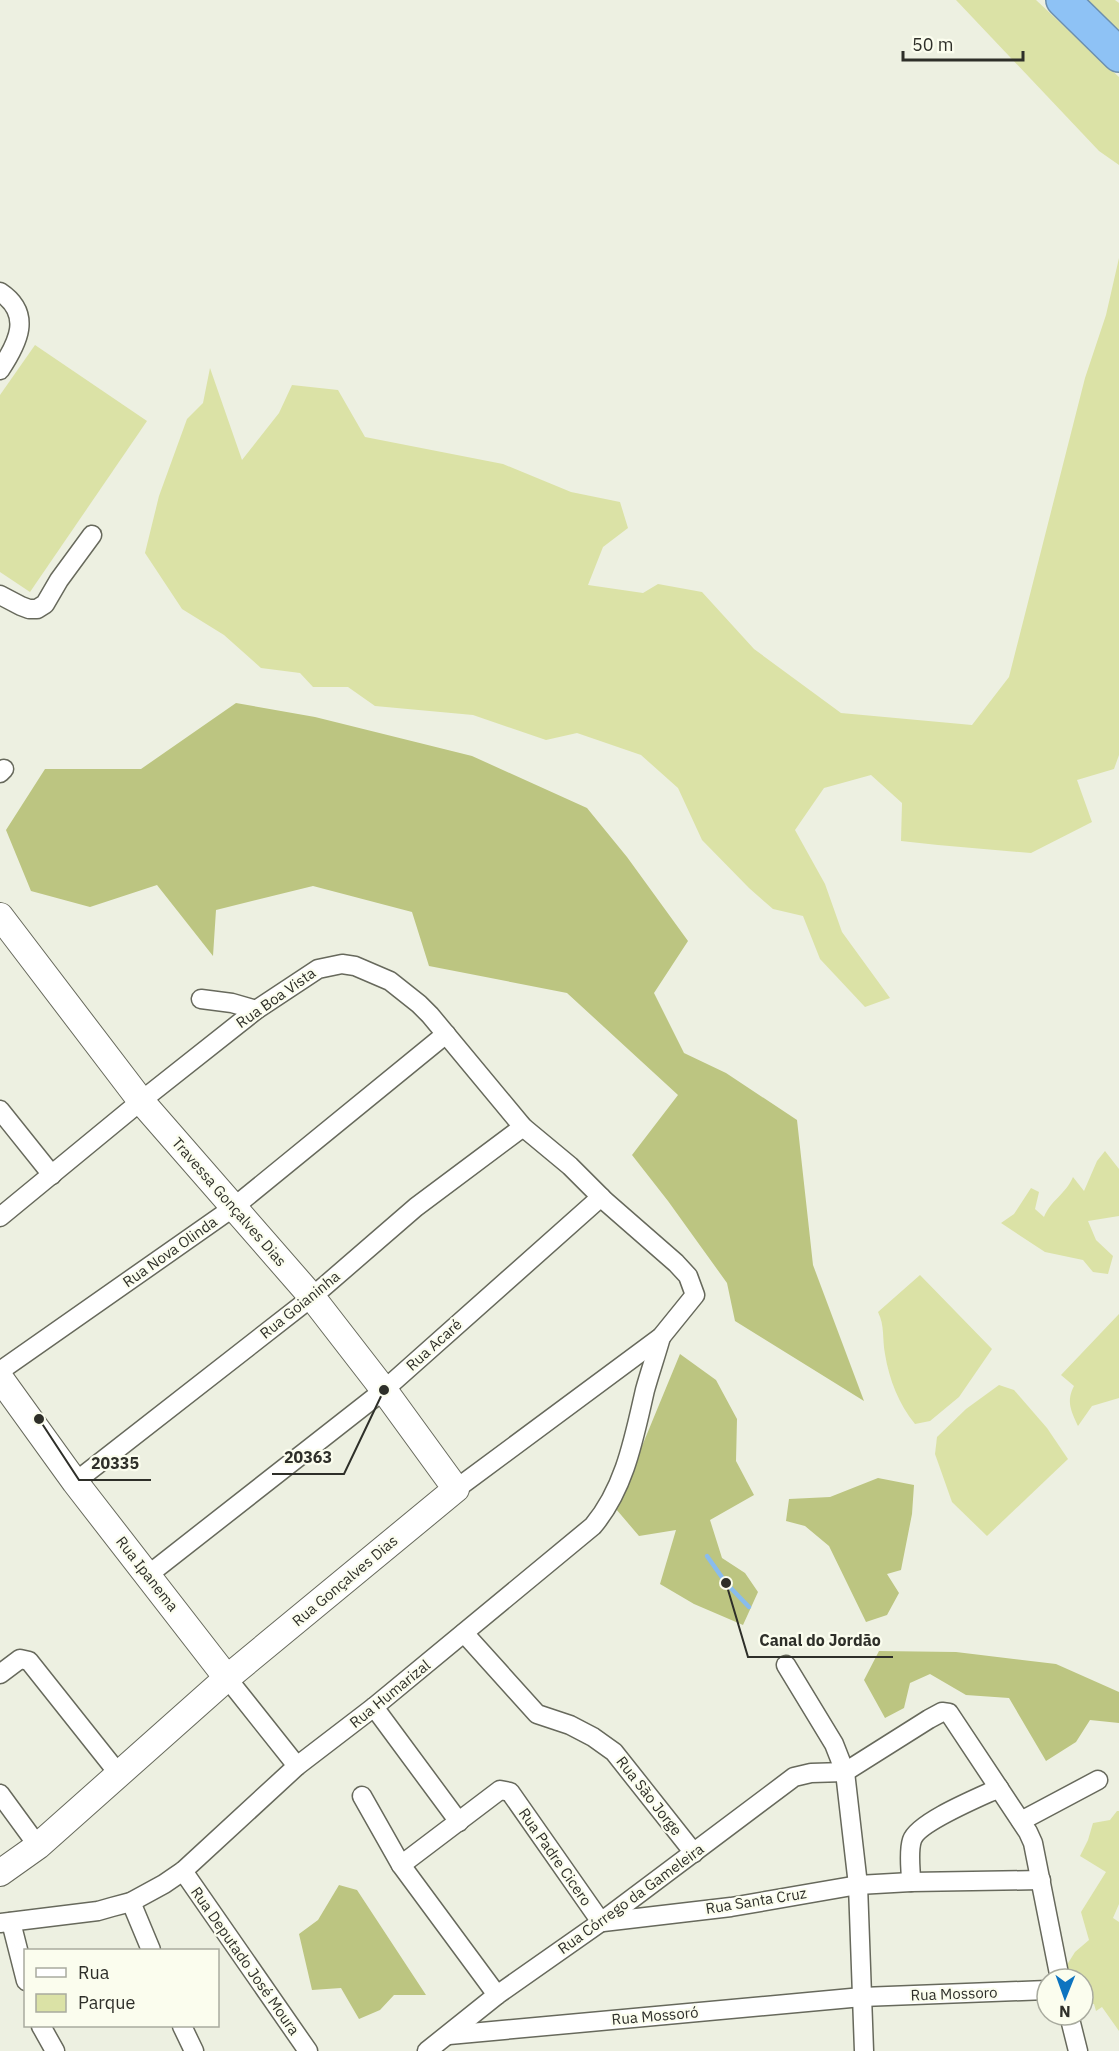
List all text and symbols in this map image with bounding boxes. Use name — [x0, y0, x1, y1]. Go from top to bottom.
scale bar — [903, 24, 1023, 62]
text: 50 m — [912, 33, 954, 56]
street label: Rua Boa Vista — [232, 963, 319, 1032]
street label: Travessa Gonçalves Dias — [168, 1133, 291, 1270]
street label: Rua Nova Olinda — [119, 1212, 221, 1291]
street label: Rua Goianinha — [256, 1267, 344, 1343]
street label: Rua Acaré — [402, 1315, 465, 1375]
callout: 20363 — [272, 1440, 344, 1474]
callout: 20335 — [79, 1446, 151, 1480]
text: 20363 — [284, 1447, 332, 1467]
text: 20335 — [91, 1453, 139, 1473]
street label: Rua Gonçalves Dias — [288, 1531, 401, 1630]
street label: Rua Ipanema — [112, 1532, 183, 1615]
callout: Canal do Jordão — [748, 1623, 893, 1657]
text: Canal do Jordão — [759, 1630, 881, 1650]
street label: Rua Humarizal — [346, 1655, 434, 1732]
street label: Rua São Jorge — [612, 1752, 686, 1839]
street label: Rua Padre Cicero — [515, 1804, 596, 1909]
street label: Rua Córrego da Gameleira — [554, 1839, 707, 1958]
street label: Rua Deputado José Moura — [187, 1883, 304, 2039]
street label: Rua Santa Cruz — [704, 1883, 808, 1918]
legend — [24, 1949, 219, 2027]
text: Rua — [78, 1961, 110, 1984]
north arrow — [1035, 1967, 1095, 2027]
street label: Rua Mossoro — [910, 1982, 998, 2005]
text: Parque — [78, 1991, 136, 2014]
street label: Rua Mossoró — [611, 2002, 699, 2029]
text: N — [1059, 2002, 1071, 2022]

